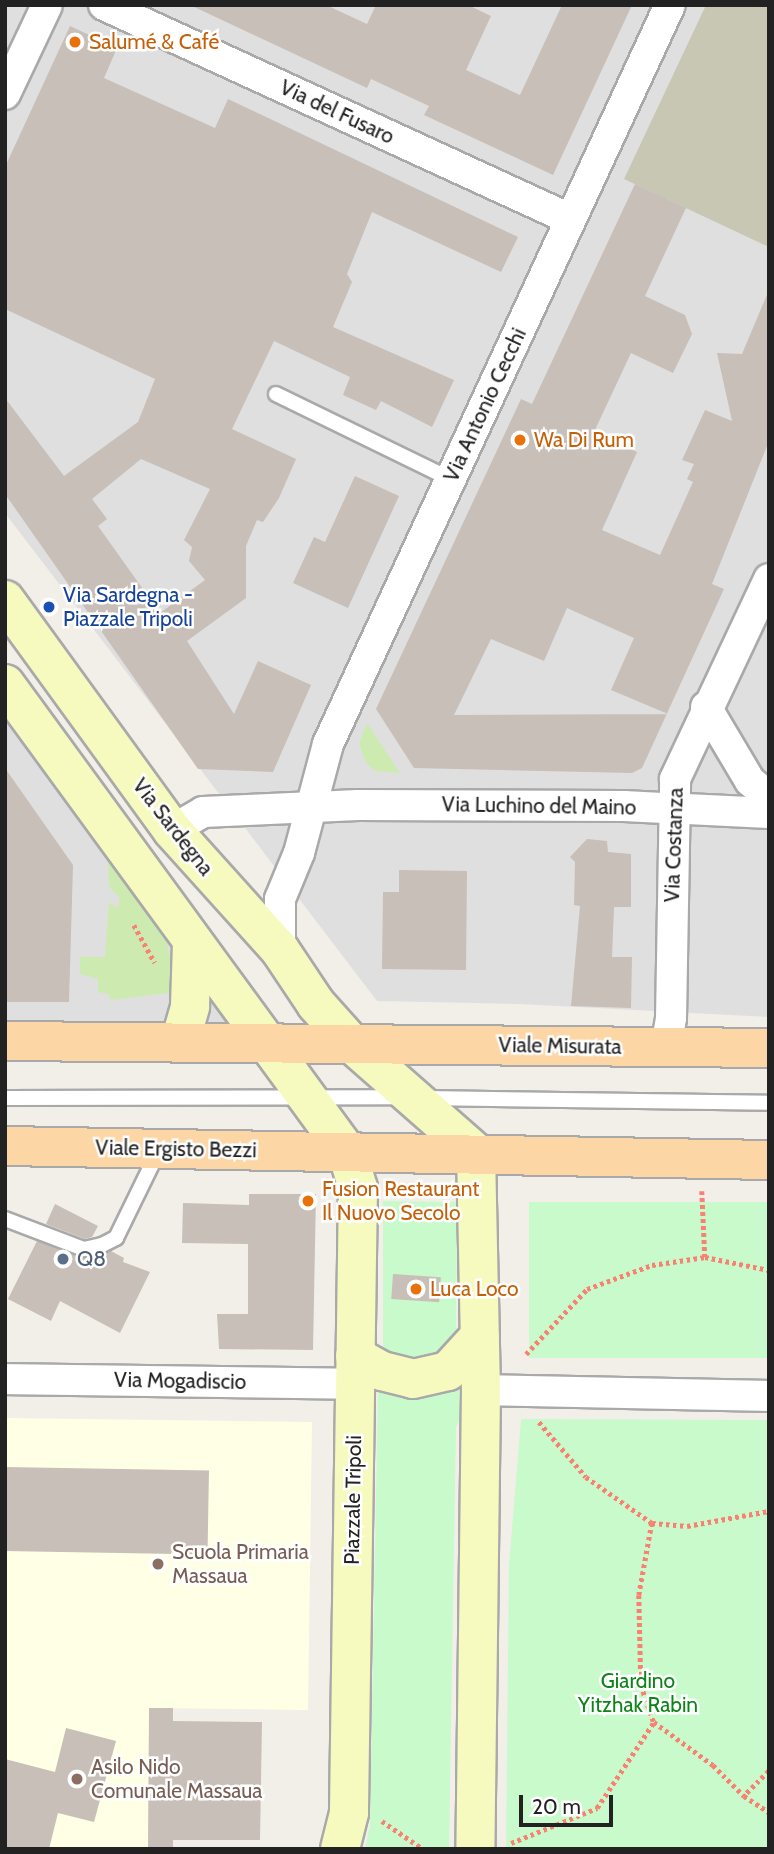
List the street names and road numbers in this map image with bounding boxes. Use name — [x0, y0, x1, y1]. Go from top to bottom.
street label: Via del Fusaro — [276, 75, 398, 149]
street label: Via Antonio Cecchi — [438, 324, 532, 486]
street label: Via Sardegna — [127, 773, 219, 881]
street label: Via Costanza — [659, 787, 689, 903]
street label: Via Luchino del Maino — [442, 792, 636, 820]
street label: Viale Misurata — [498, 1032, 622, 1060]
street label: Viale Ergisto Bezzi — [95, 1135, 257, 1163]
street label: Via Mogadiscio — [114, 1367, 246, 1395]
street label: Piazzale Tripoli — [339, 1435, 367, 1565]

